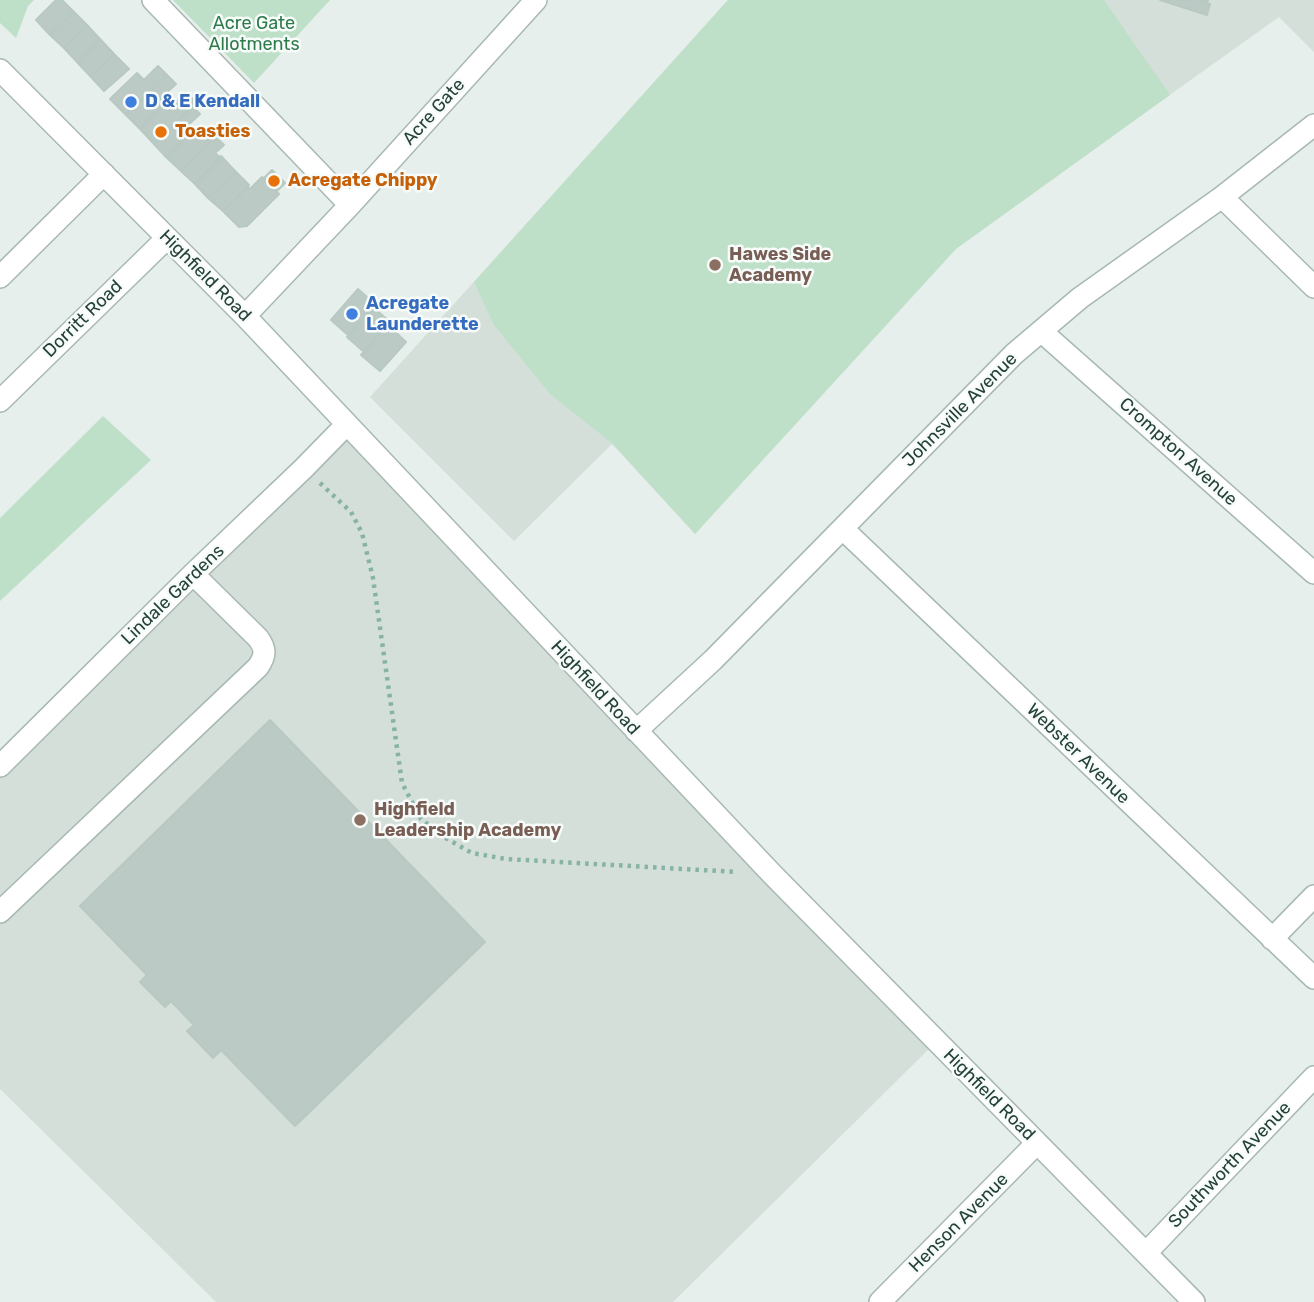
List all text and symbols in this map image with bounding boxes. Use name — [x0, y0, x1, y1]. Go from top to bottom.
park label: Acre Gate Allotments — [208, 13, 300, 56]
street label: Acre Gate — [398, 74, 470, 150]
place label: D & E Kendall — [145, 91, 260, 113]
marker: D & E Kendall — [123, 94, 139, 110]
place label: Toasties — [175, 121, 250, 143]
marker: Toasties — [153, 124, 169, 140]
place label: Acregate Chippy — [288, 170, 438, 192]
marker: Acregate Chippy — [266, 173, 282, 189]
street label: Highfield Road — [155, 226, 255, 326]
place label: Hawes Side Academy — [729, 244, 831, 286]
marker: Hawes Side Academy — [707, 257, 723, 273]
street label: Dorritt Road — [39, 276, 127, 362]
place label: Acregate Launderette — [366, 293, 479, 336]
marker: Acregate Launderette — [344, 306, 360, 322]
street label: Johnsville Avenue — [898, 348, 1022, 472]
street label: Crompton Avenue — [1115, 393, 1241, 511]
street label: Lindale Gardens — [117, 540, 229, 650]
street label: Highfield Road — [546, 636, 644, 740]
street label: Webster Avenue — [1022, 699, 1134, 809]
place label: Highfield Leadership Academy — [374, 799, 561, 842]
marker: Highfield Leadership Academy — [352, 812, 368, 828]
street label: Highfield Road — [939, 1045, 1039, 1145]
street label: Southworth Avenue — [1164, 1097, 1296, 1233]
street label: Henson Avenue — [905, 1169, 1013, 1277]

